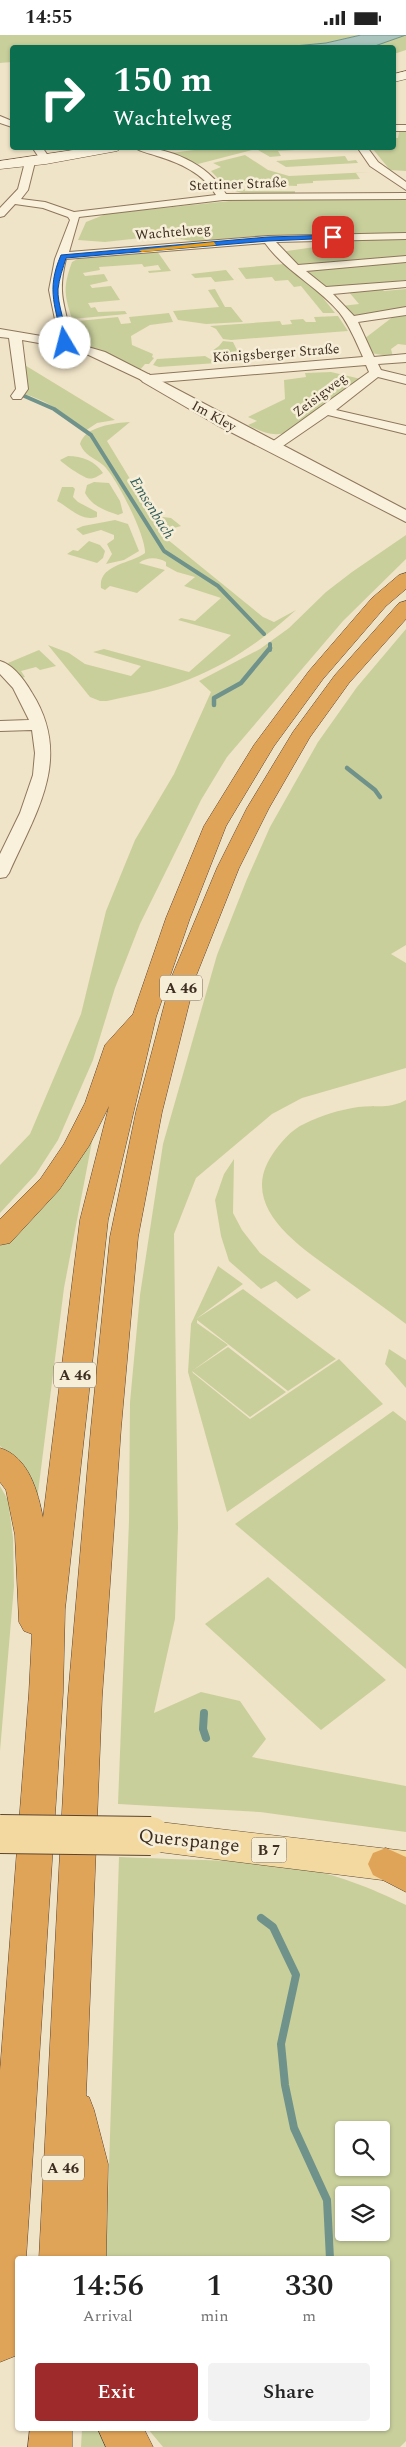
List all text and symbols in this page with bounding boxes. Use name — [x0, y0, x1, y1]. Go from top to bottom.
text: 14:55 — [25, 3, 73, 32]
text: 150 m — [113, 54, 212, 107]
icon: right — [30, 65, 95, 130]
text: Wachtelweg — [113, 102, 232, 135]
street label: Stettiner Straße — [189, 172, 288, 196]
pin — [312, 216, 354, 258]
street label: Wachtelweg — [134, 218, 212, 246]
icon: arrive — [319, 223, 347, 251]
position arrow — [38, 316, 90, 368]
street label: Königsberger Straße — [212, 338, 340, 368]
street label: Zeisigweg — [289, 368, 351, 422]
street label: Im Kley — [188, 395, 241, 438]
water label: Emsenbach — [124, 472, 180, 544]
road number: A 46 — [160, 975, 202, 1001]
road number: A 46 — [54, 1363, 96, 1387]
street label: Querspange — [137, 1821, 241, 1861]
road number: B 7 — [252, 1837, 286, 1863]
map controls — [335, 2121, 390, 2241]
button: search — [335, 2121, 390, 2176]
road number: A 46 — [42, 2155, 84, 2181]
button: layers — [335, 2186, 390, 2241]
text: 14:56 — [72, 2263, 144, 2309]
text: 1 — [206, 2263, 222, 2309]
text: 330 — [285, 2263, 333, 2309]
text: Arrival — [83, 2304, 133, 2328]
text: min — [200, 2304, 228, 2328]
text: m — [302, 2304, 316, 2328]
button: Exit — [35, 2363, 198, 2421]
button: Share — [208, 2363, 370, 2421]

